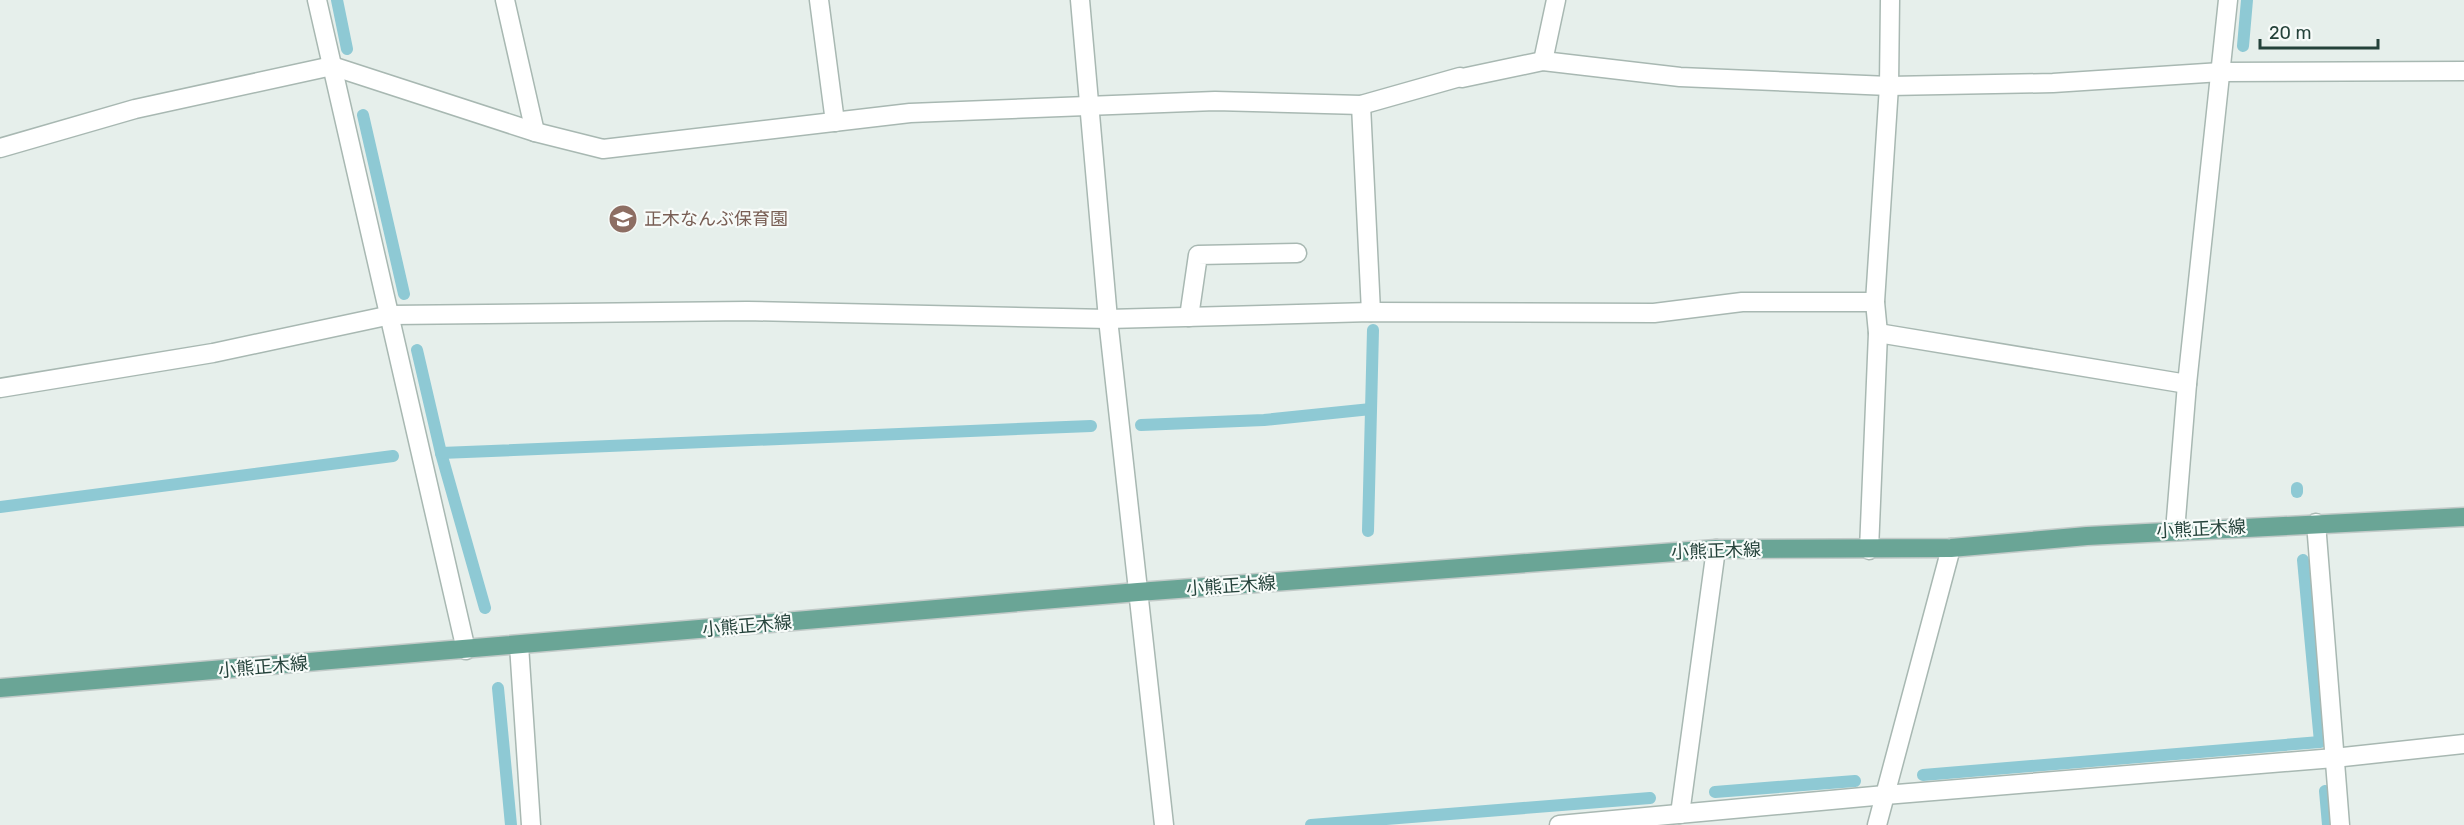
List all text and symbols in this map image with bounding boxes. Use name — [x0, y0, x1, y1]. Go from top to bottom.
scale bar — [2260, 12, 2378, 50]
text: 20 m — [2269, 22, 2311, 44]
school or university icon: 正木なんぶ保育園 — [607, 203, 639, 235]
place label: 正木なんぶ保育園 — [644, 208, 788, 230]
street label: 小熊正木線 — [2155, 516, 2247, 542]
street label: 小熊正木線 — [1671, 538, 1761, 564]
street label: 小熊正木線 — [1185, 572, 1277, 600]
street label: 小熊正木線 — [701, 611, 793, 641]
street label: 小熊正木線 — [217, 652, 309, 682]

